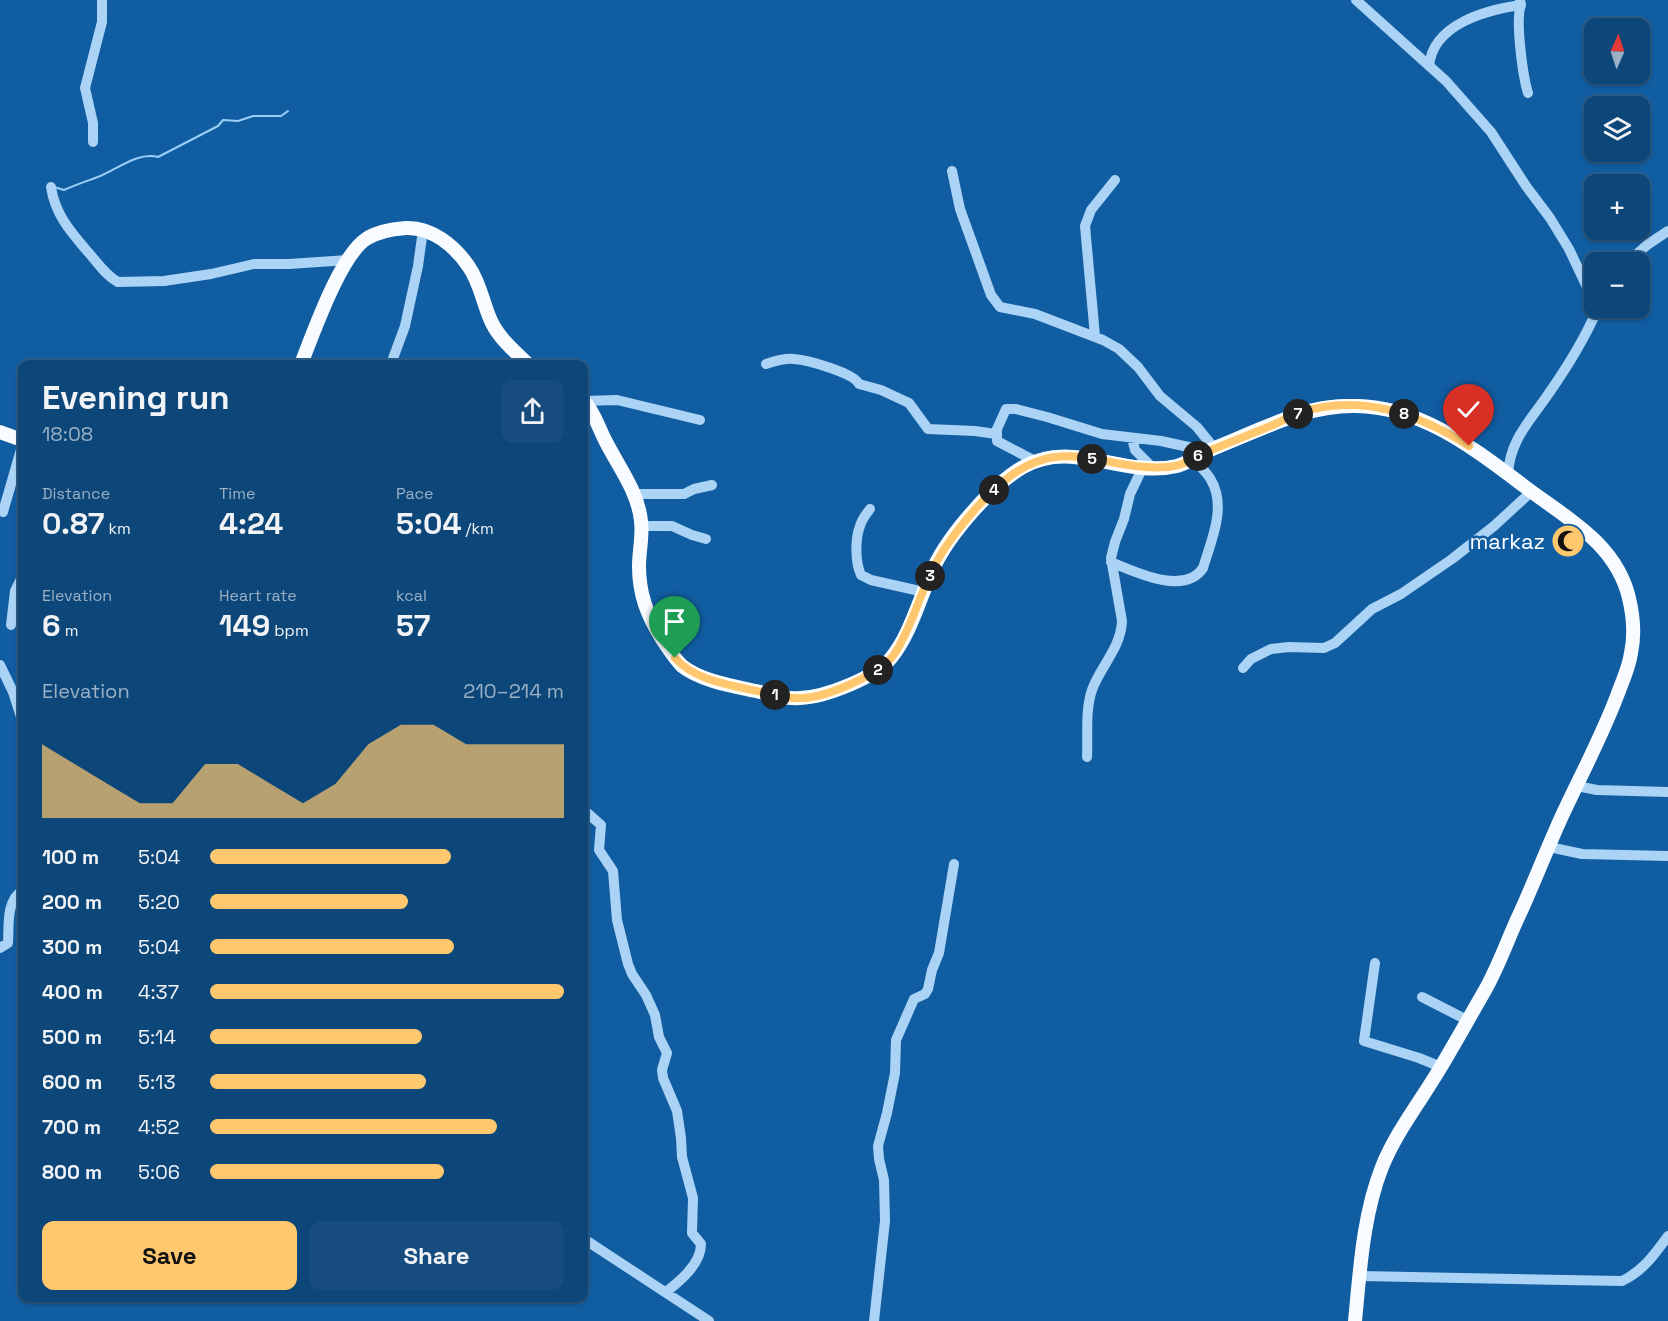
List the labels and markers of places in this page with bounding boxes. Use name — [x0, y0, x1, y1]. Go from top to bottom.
pin — [1443, 384, 1494, 446]
pin: 7 — [1283, 399, 1313, 429]
pin: 8 — [1389, 399, 1419, 429]
pin: 6 — [1183, 441, 1213, 471]
pin: 5 — [1077, 444, 1107, 474]
pin: 4 — [979, 475, 1009, 505]
mosque icon: markaz — [1550, 523, 1586, 559]
place label: markaz — [1469, 527, 1545, 555]
pin: 3 — [915, 561, 945, 591]
pin — [649, 596, 700, 658]
pin: 2 — [863, 655, 893, 685]
pin: 1 — [760, 680, 790, 710]

